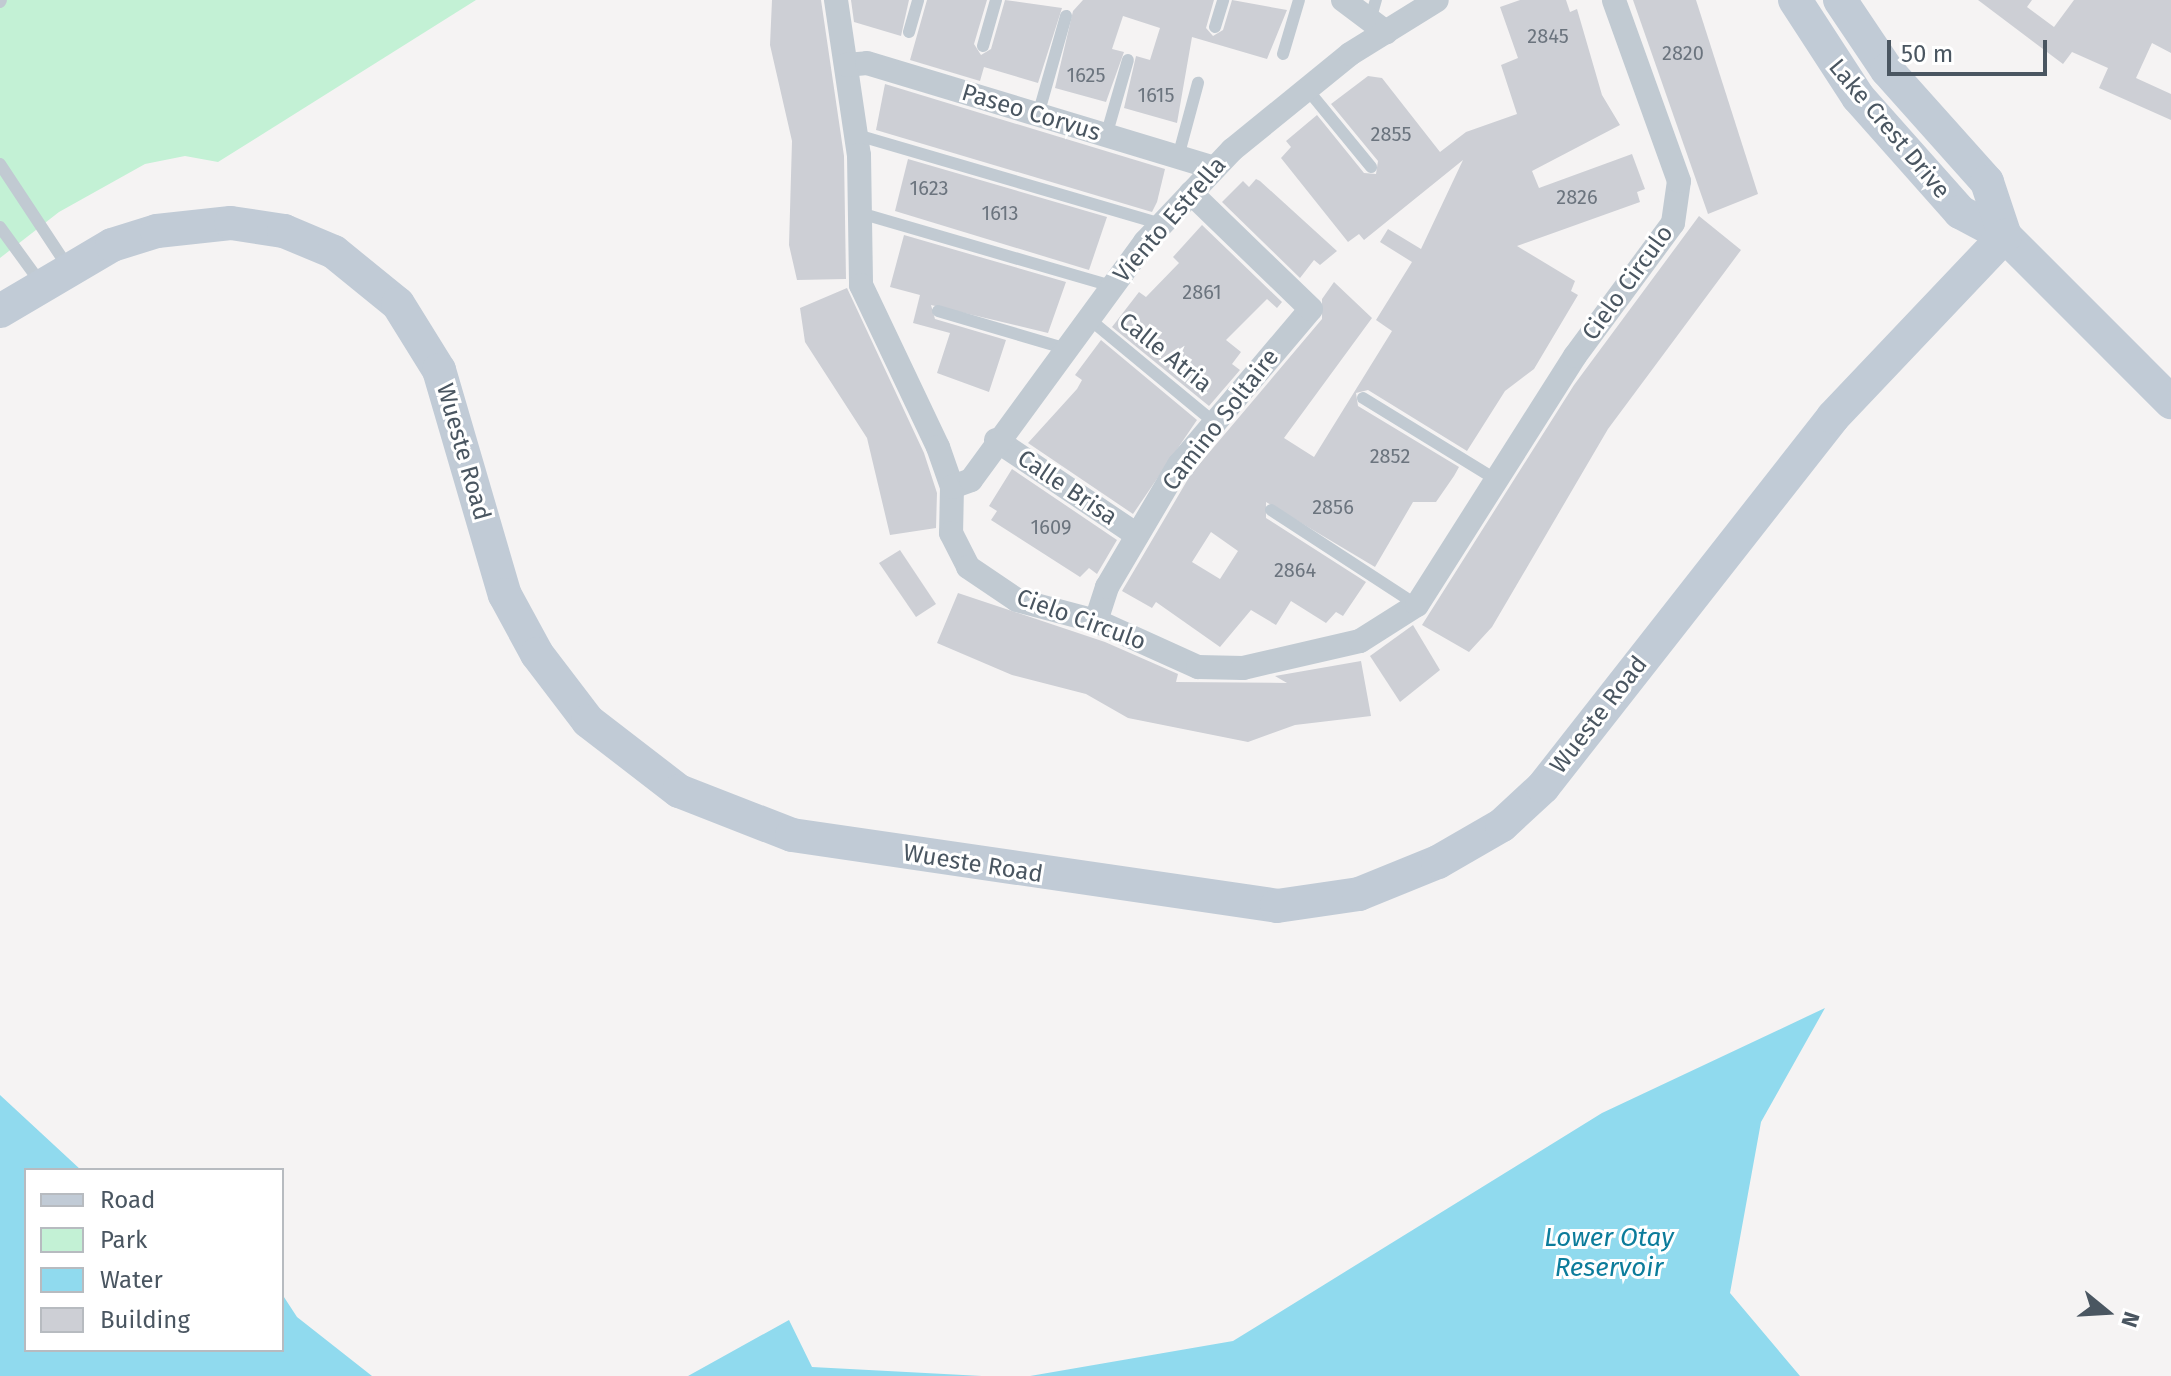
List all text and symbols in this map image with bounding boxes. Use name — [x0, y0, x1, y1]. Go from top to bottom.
house number: 2845 — [1527, 24, 1569, 48]
scale bar — [1891, 24, 2051, 74]
text: 50 m — [1901, 40, 1953, 68]
house number: 2820 — [1662, 41, 1704, 65]
street label: Lake Crest Drive — [1822, 53, 1956, 205]
house number: 1625 — [1067, 63, 1105, 87]
street label: Paseo Corvus — [958, 78, 1104, 148]
house number: 1615 — [1137, 83, 1175, 107]
house number: 2855 — [1371, 122, 1411, 146]
street label: Viento Estrella — [1108, 151, 1232, 289]
house number: 1623 — [910, 176, 948, 200]
house number: 2826 — [1556, 185, 1598, 209]
house number: 1613 — [982, 201, 1018, 225]
street label: Cielo Circulo — [1577, 220, 1679, 346]
house number: 2861 — [1182, 280, 1222, 304]
street label: Calle Atria — [1113, 307, 1217, 399]
street label: Camino Soltaire — [1157, 343, 1285, 497]
street label: Wueste Road — [430, 380, 496, 524]
street label: Calle Brisa — [1012, 444, 1122, 532]
house number: 2852 — [1370, 444, 1410, 468]
house number: 2856 — [1312, 495, 1354, 519]
house number: 1609 — [1031, 515, 1071, 539]
house number: 2864 — [1274, 558, 1316, 582]
street label: Cielo Circulo — [1012, 583, 1150, 657]
street label: Wueste Road — [1544, 651, 1654, 779]
street label: Wueste Road — [901, 839, 1045, 889]
legend — [24, 1168, 284, 1352]
text: Road — [100, 1186, 155, 1214]
water label: Lower Otay Reservoir — [1544, 1222, 1674, 1284]
text: Park — [100, 1226, 147, 1254]
text: Water — [100, 1266, 163, 1294]
north arrow — [2067, 1272, 2147, 1352]
text: Building — [100, 1306, 190, 1334]
text: N — [2115, 1308, 2145, 1331]

